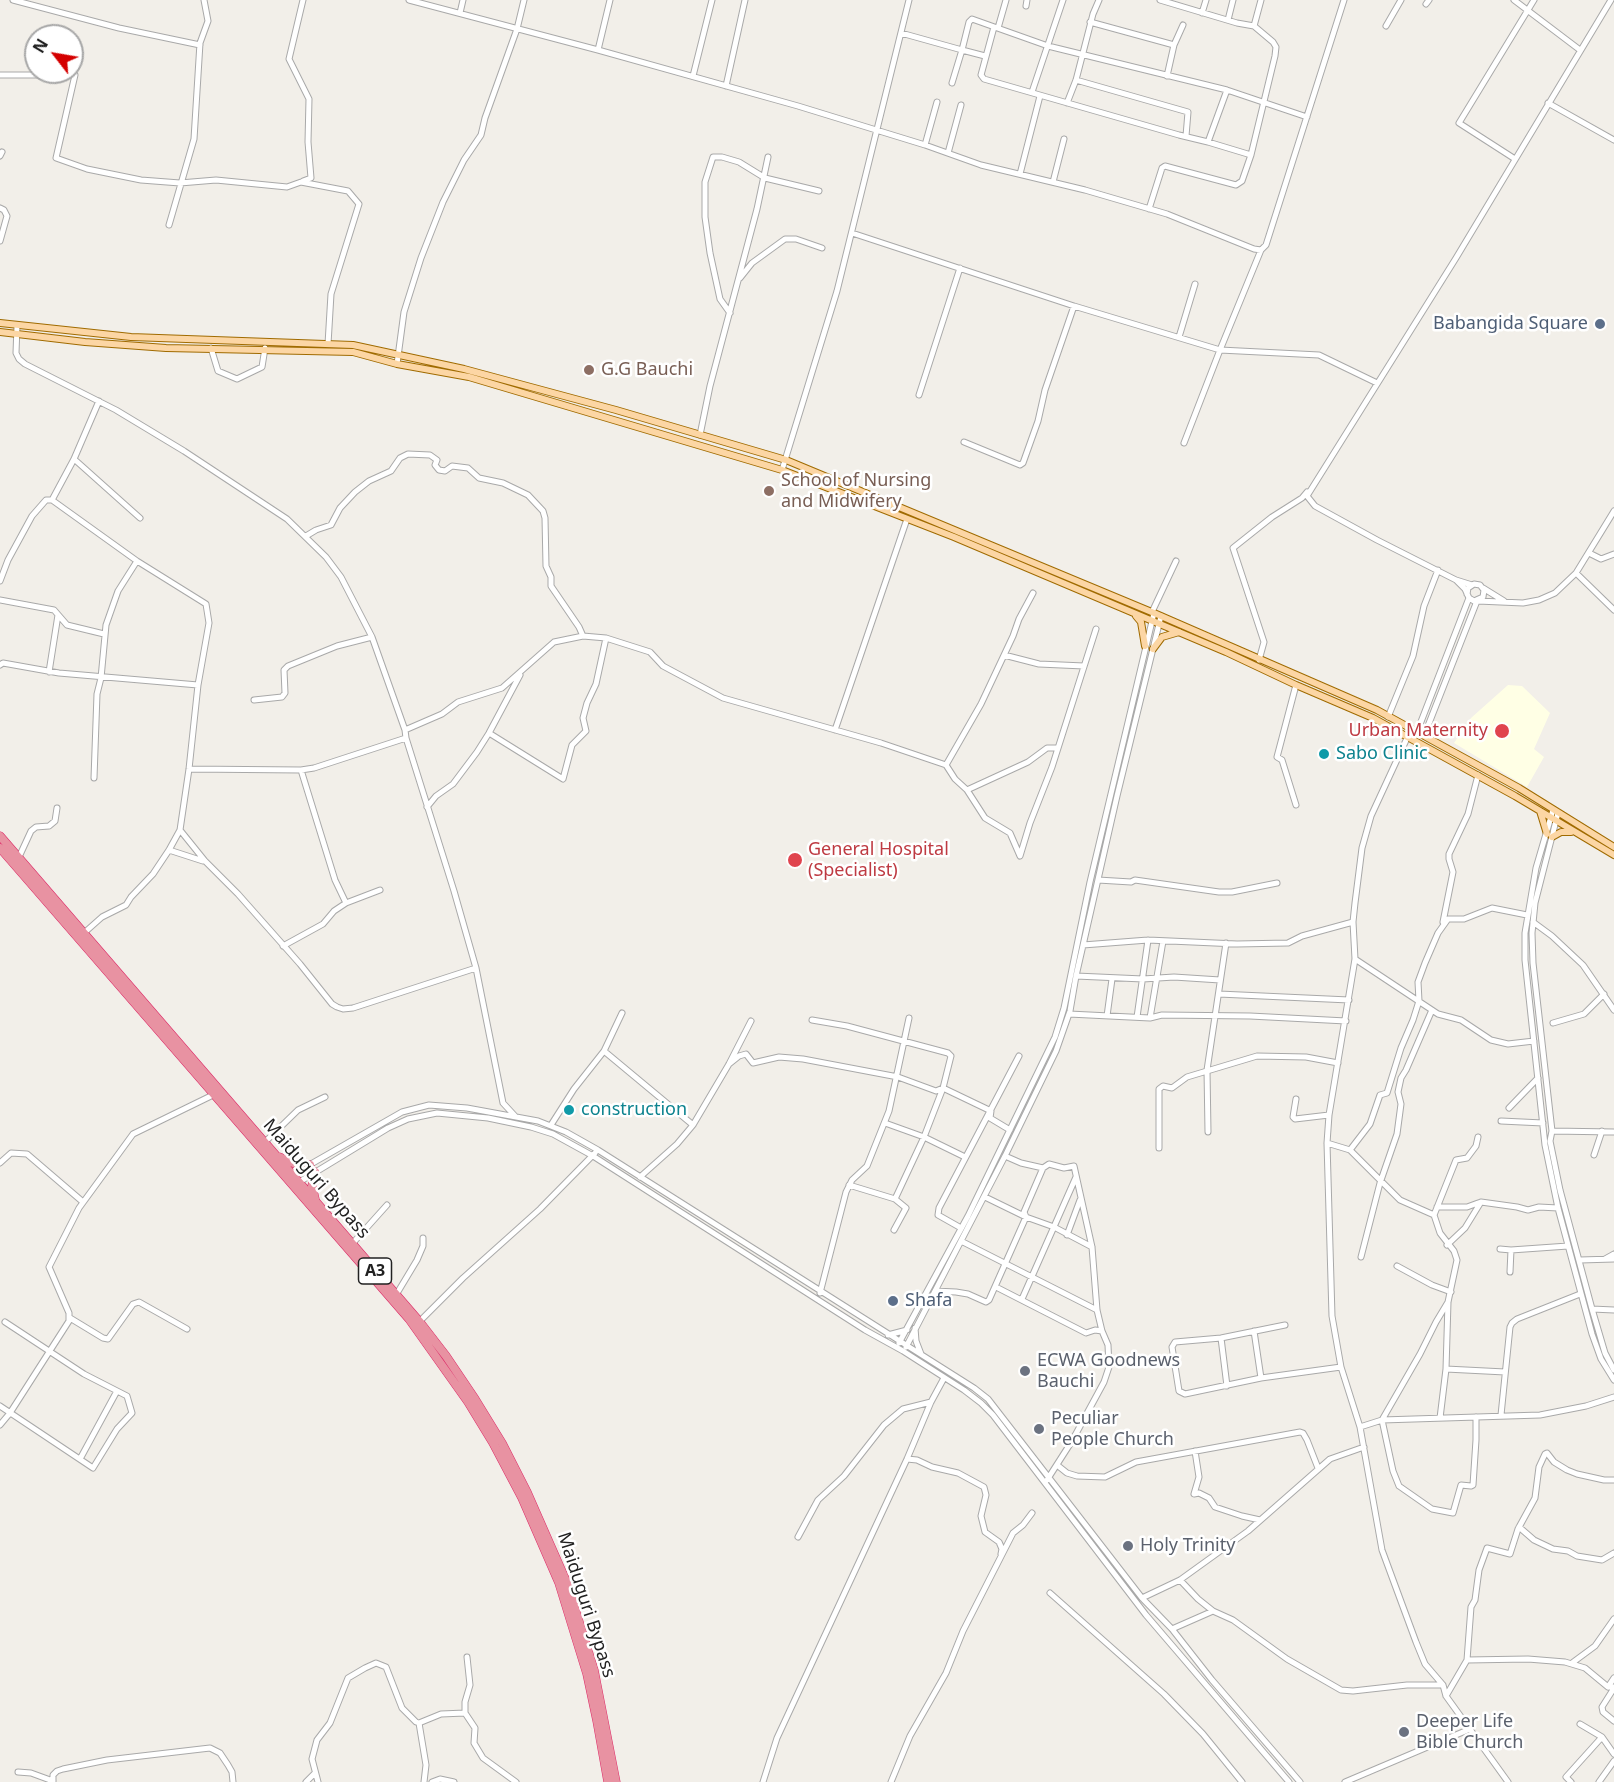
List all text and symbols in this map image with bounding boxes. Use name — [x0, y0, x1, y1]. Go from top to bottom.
north arrow — [24, 24, 84, 84]
text: N — [28, 35, 53, 57]
place label: Babangida Square — [1433, 313, 1588, 335]
marker: Babangida Square — [1593, 317, 1607, 331]
place label: G.G Bauchi — [601, 359, 693, 381]
marker: G.G Bauchi — [582, 363, 596, 377]
place label: School of Nursing and Midwifery — [781, 470, 931, 512]
marker: School of Nursing and Midwifery — [762, 484, 776, 498]
place label: Urban Maternity — [1348, 720, 1488, 742]
marker: Urban Maternity — [1493, 722, 1511, 740]
place label: Sabo Clinic — [1336, 743, 1428, 765]
marker: Sabo Clinic — [1317, 747, 1331, 761]
place label: General Hospital (Specialist) — [808, 839, 949, 882]
marker: General Hospital (Specialist) — [786, 851, 804, 869]
place label: construction — [581, 1099, 687, 1121]
marker: construction — [562, 1103, 576, 1117]
street label: Maiduguri Bypass — [258, 1115, 374, 1243]
road number: A3 — [358, 1258, 392, 1284]
place label: Shafa — [905, 1290, 952, 1312]
marker: Shafa — [886, 1294, 900, 1308]
place label: ECWA Goodnews Bauchi — [1037, 1350, 1180, 1392]
marker: ECWA Goodnews Bauchi — [1018, 1364, 1032, 1378]
place label: Peculiar People Church — [1051, 1408, 1174, 1450]
marker: Peculiar People Church — [1032, 1422, 1046, 1436]
street label: Maiduguri Bypass — [552, 1530, 620, 1680]
place label: Holy Trinity — [1140, 1535, 1235, 1557]
marker: Holy Trinity — [1121, 1539, 1135, 1553]
place label: Deeper Life Bible Church — [1416, 1711, 1523, 1754]
marker: Deeper Life Bible Church — [1397, 1725, 1411, 1739]

